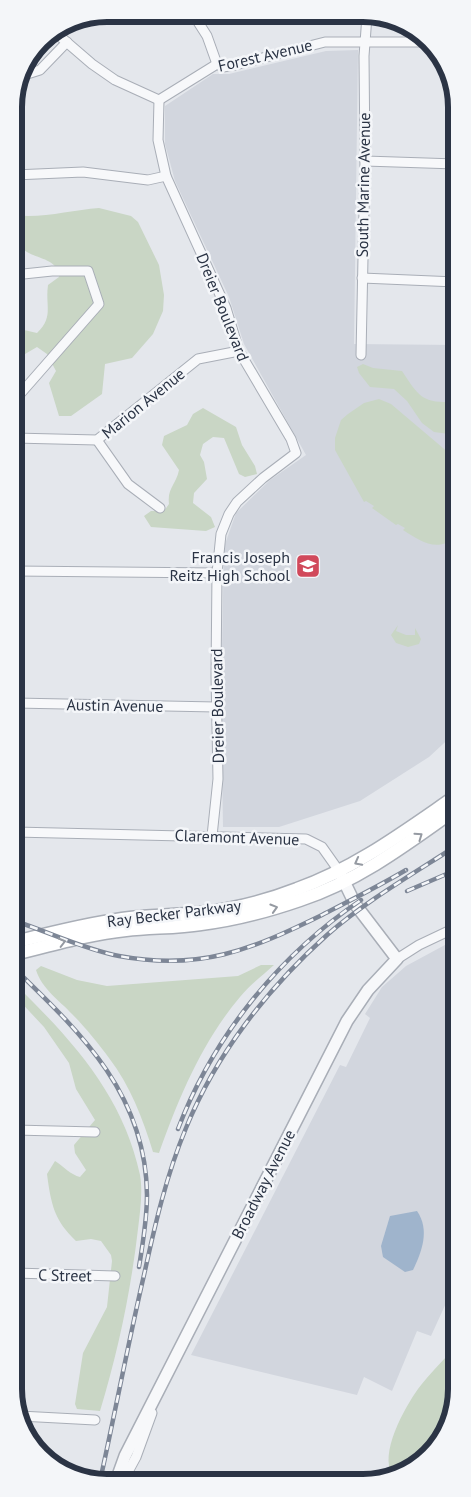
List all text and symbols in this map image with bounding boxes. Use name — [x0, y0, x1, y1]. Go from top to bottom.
street label: Forest Avenue — [216, 34, 314, 76]
street label: South Marine Avenue — [352, 112, 374, 258]
street label: Dreier Boulevard — [192, 250, 254, 364]
street label: Marion Avenue — [97, 363, 189, 443]
place label: Francis Joseph Reitz High School — [170, 547, 290, 585]
school or university icon: Francis Joseph Reitz High School — [295, 553, 321, 579]
street label: Dreier Boulevard — [206, 648, 228, 764]
street label: Austin Avenue — [66, 694, 164, 716]
street label: Claremont Avenue — [174, 825, 300, 849]
one-way arrow — [413, 833, 422, 842]
one-way arrow — [354, 855, 363, 865]
street label: Ray Becker Parkway — [106, 895, 243, 931]
one-way arrow — [269, 904, 278, 914]
one-way arrow — [58, 937, 67, 948]
street label: Broadway Avenue — [227, 1126, 299, 1242]
street label: C Street — [38, 1265, 93, 1285]

